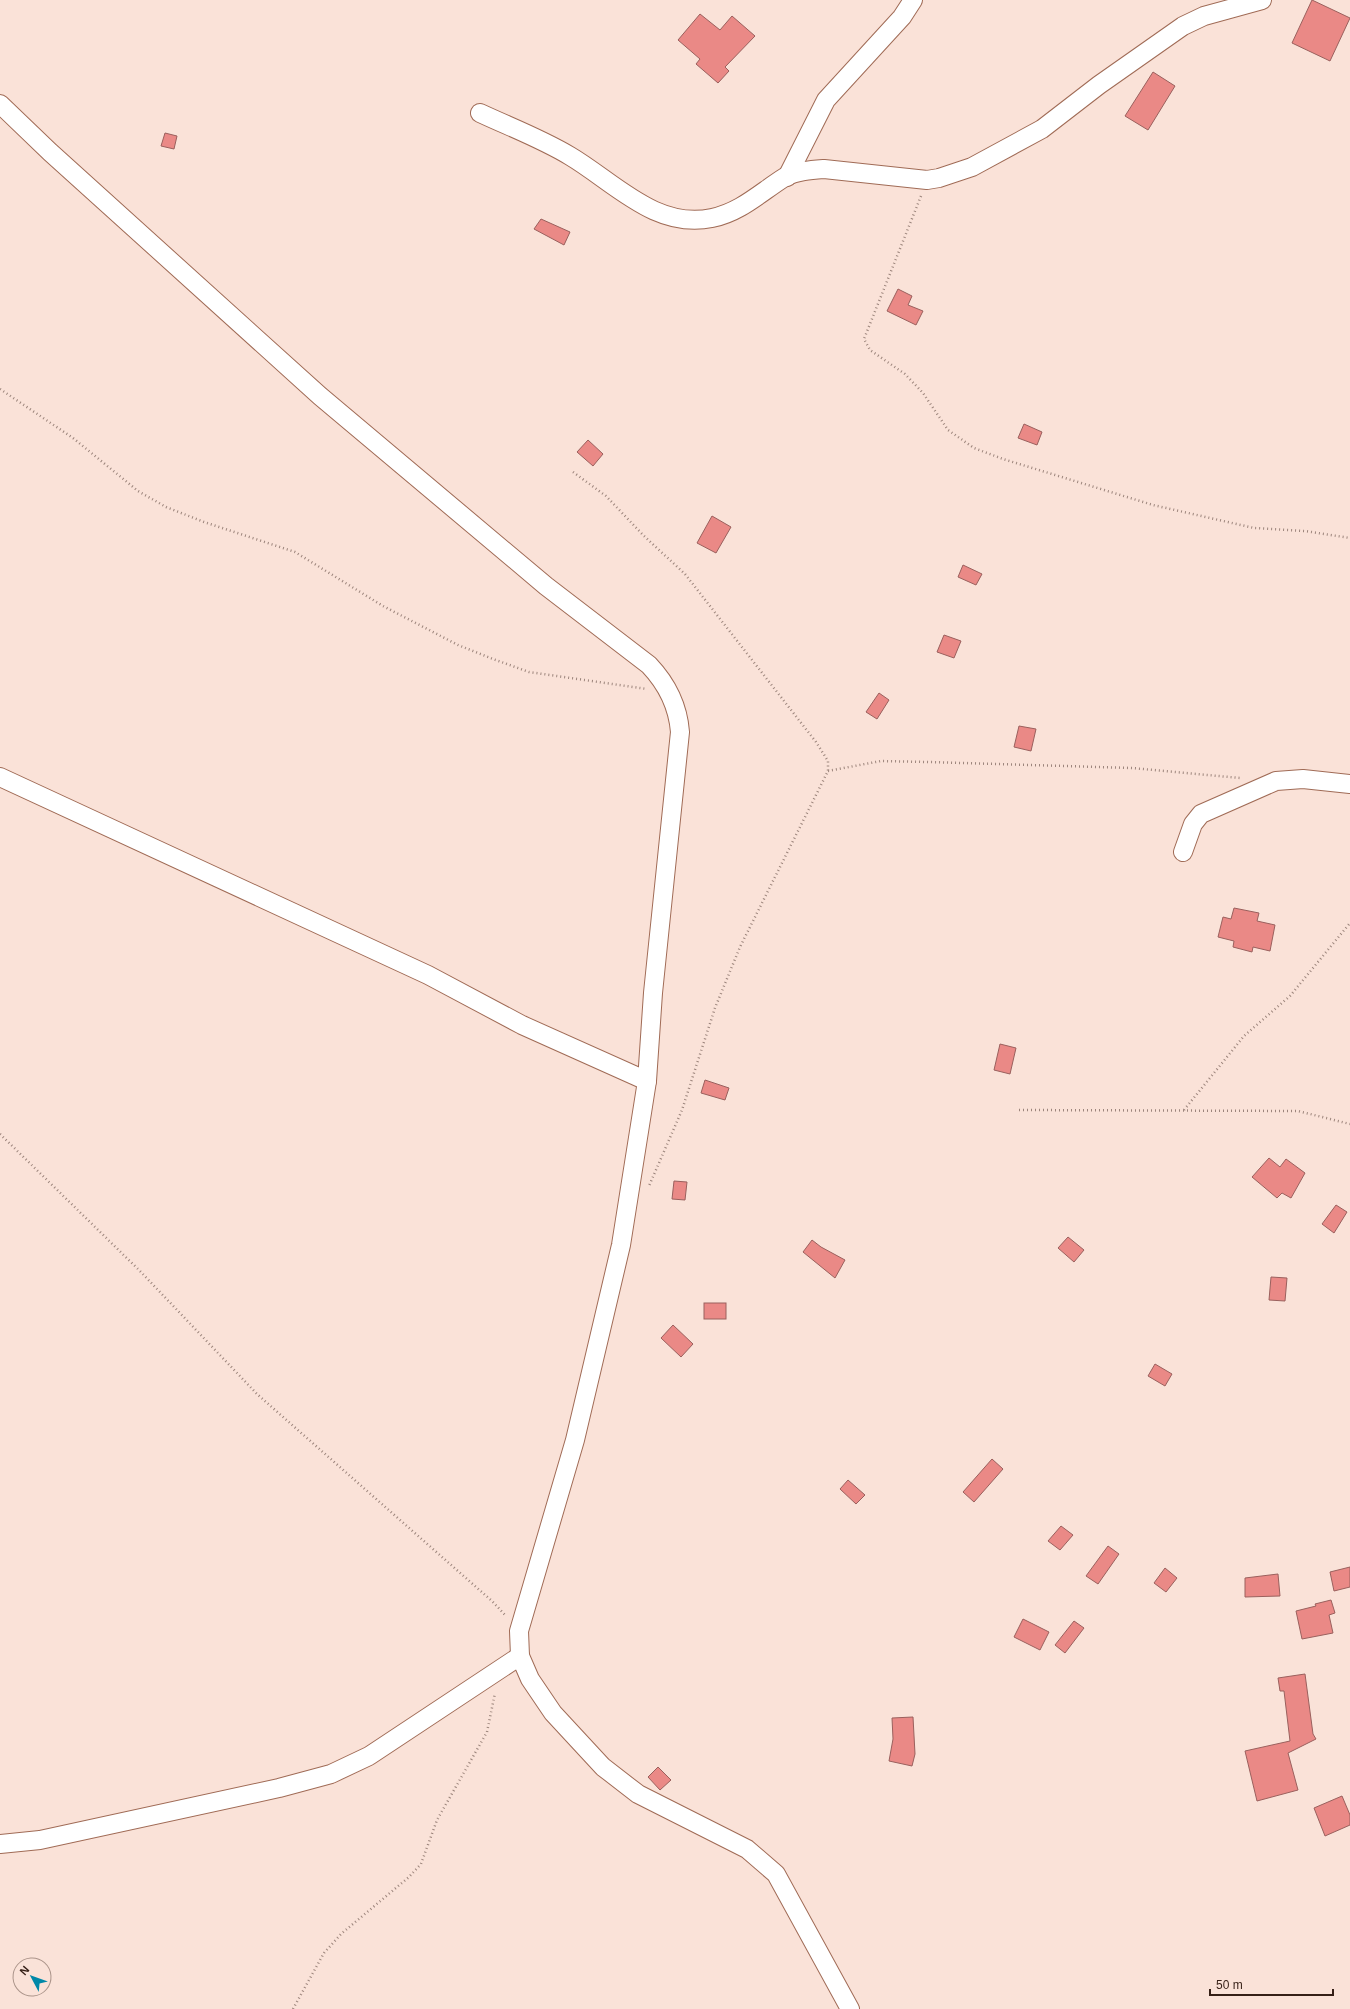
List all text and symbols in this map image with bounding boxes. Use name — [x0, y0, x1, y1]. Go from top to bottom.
north arrow — [12, 1957, 52, 1997]
text: N — [17, 1963, 32, 1977]
scale bar — [1210, 1971, 1333, 1997]
text: 50 m — [1216, 1978, 1243, 1992]

